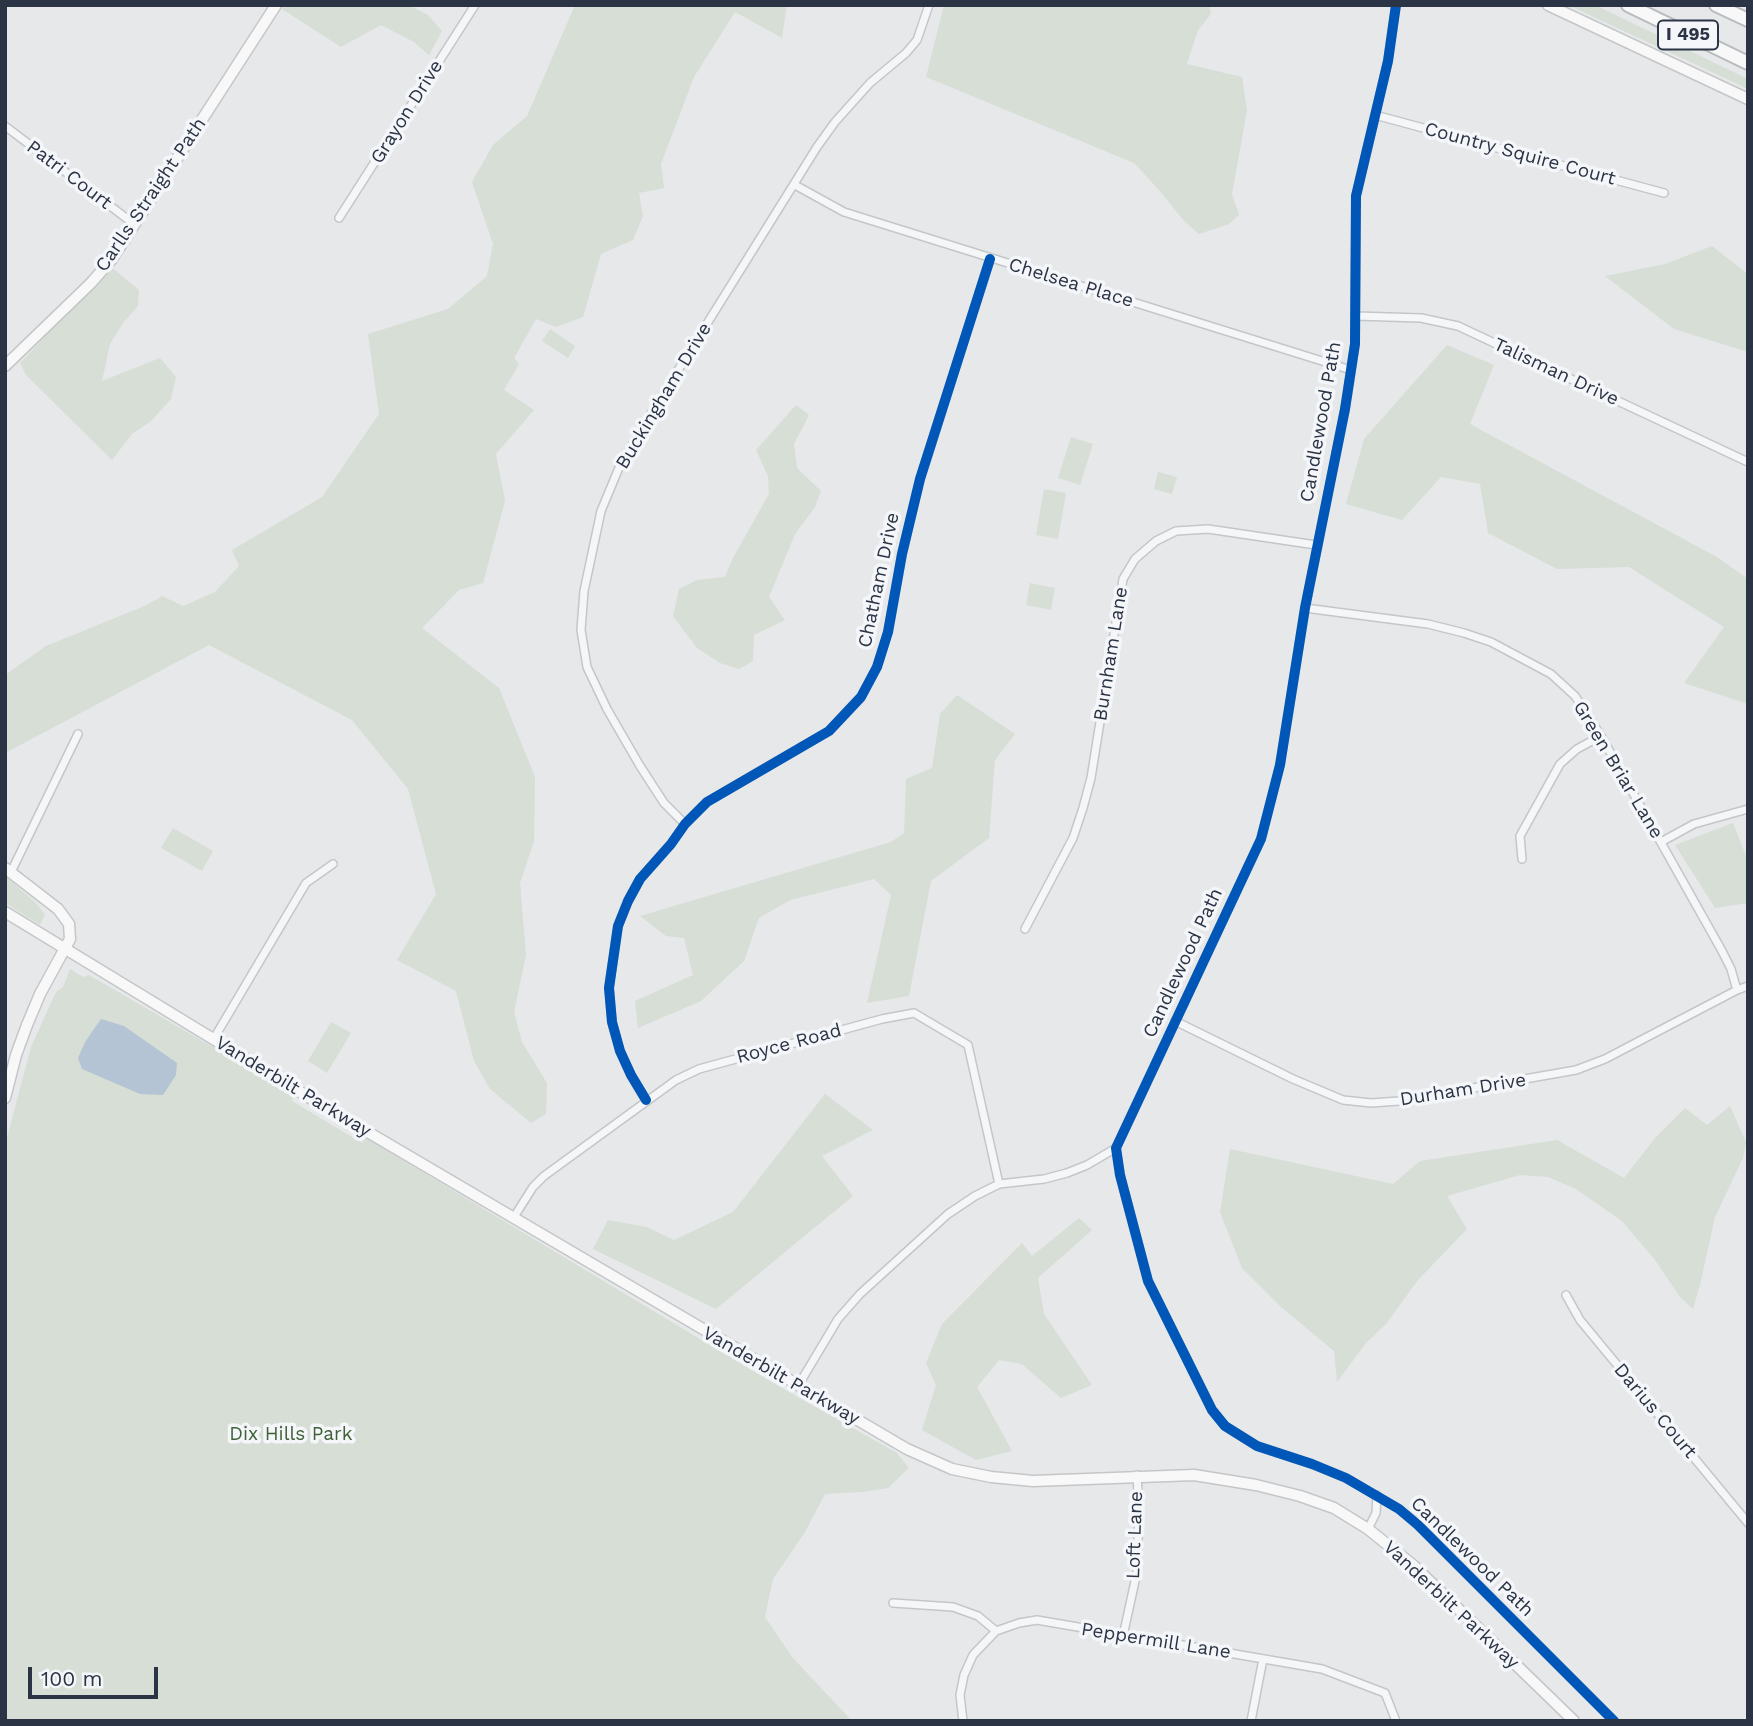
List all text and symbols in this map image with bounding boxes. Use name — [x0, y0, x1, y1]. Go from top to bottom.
road number: I 495 — [1658, 20, 1718, 50]
street label: Grayon Drive — [366, 56, 448, 168]
street label: Carlls Straight Path — [91, 114, 211, 276]
street label: Country Squire Court — [1422, 118, 1618, 190]
street label: Patri Court — [22, 136, 116, 214]
street label: Chelsea Place — [1006, 253, 1136, 313]
street label: Buckingham Drive — [611, 319, 717, 473]
street label: Talisman Drive — [1490, 333, 1622, 411]
street label: Candlewood Path — [1296, 340, 1346, 504]
street label: Chatham Drive — [854, 510, 904, 650]
street label: Burnham Lane — [1089, 585, 1133, 723]
street label: Green Briar Lane — [1568, 697, 1668, 843]
street label: Candlewood Path — [1138, 885, 1228, 1041]
street label: Royce Road — [734, 1019, 844, 1069]
street label: Vanderbilt Parkway — [211, 1031, 375, 1143]
street label: Durham Drive — [1398, 1069, 1528, 1111]
street label: Vanderbilt Parkway — [698, 1322, 864, 1430]
street label: Darius Court — [1609, 1359, 1701, 1463]
park label: Dix Hills Park — [229, 1423, 353, 1445]
street label: Loft Lane — [1122, 1491, 1148, 1579]
street label: Candlewood Path — [1406, 1492, 1538, 1622]
street label: Vanderbilt Parkway — [1378, 1536, 1524, 1674]
street label: Peppermill Lane — [1080, 1618, 1232, 1664]
scale bar — [32, 1652, 161, 1696]
text: 100 m — [41, 1666, 103, 1691]

